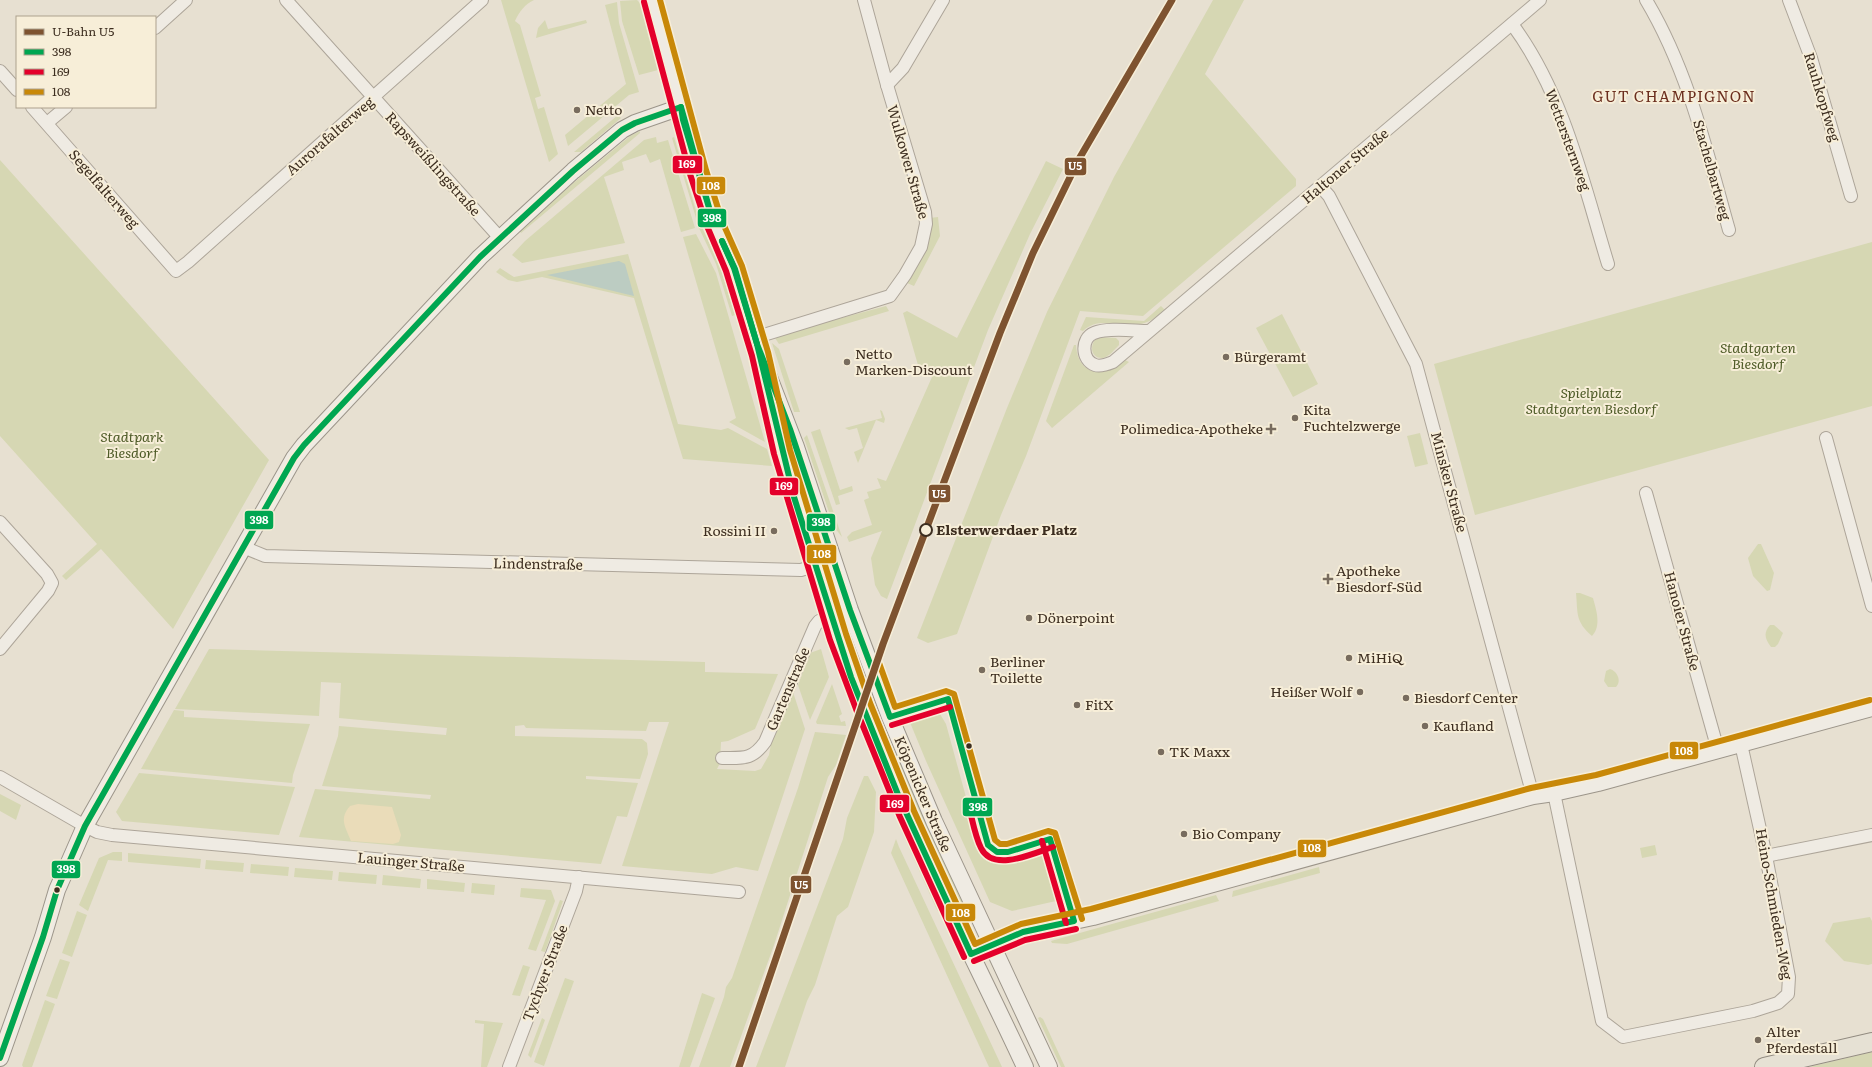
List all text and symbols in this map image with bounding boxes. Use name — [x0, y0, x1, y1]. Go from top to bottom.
legend — [16, 16, 156, 108]
text: U-Bahn U5 — [52, 22, 114, 40]
text: 398 — [52, 42, 72, 60]
street label: Rauhkopfweg — [1800, 49, 1846, 144]
text: 169 — [52, 62, 70, 80]
text: 108 — [52, 82, 71, 100]
district label: GUT CHAMPIGNON — [1592, 84, 1756, 107]
street label: Wettersternweg — [1541, 86, 1597, 194]
street label: Aurorafalterweg — [281, 91, 378, 179]
place label: Netto — [585, 99, 623, 119]
street label: Wulkower Straße — [883, 102, 935, 221]
marker: Netto — [572, 105, 582, 115]
street label: Rapsweißlingstraße — [381, 107, 486, 220]
street label: Stachelbartweg — [1689, 117, 1737, 223]
street label: Haltoner Straße — [1297, 123, 1392, 208]
street label: Segelfalterweg — [65, 145, 145, 232]
line badge: 169 — [672, 155, 703, 174]
text: 169 — [678, 155, 696, 171]
line badge: U5 — [1064, 157, 1087, 176]
text: U5 — [1068, 157, 1082, 173]
line badge: 108 — [696, 176, 726, 195]
text: 108 — [702, 177, 720, 193]
line badge: 398 — [697, 208, 727, 228]
text: 398 — [703, 209, 722, 225]
park label: Stadtgarten Biesdorf — [1720, 337, 1797, 373]
place label: Netto Marken-Discount — [855, 343, 973, 379]
place label: Bürgeramt — [1234, 346, 1307, 366]
marker: Bürgeramt — [1221, 352, 1231, 362]
marker: Netto Marken-Discount — [842, 357, 852, 367]
park label: Spielplatz Stadtgarten Biesdorf — [1525, 382, 1658, 418]
place label: Kita Fuchtelzwerge — [1303, 399, 1400, 435]
marker: Kita Fuchtelzwerge — [1290, 413, 1300, 423]
place label: Polimedica-Apotheke — [1120, 418, 1263, 438]
marker: Polimedica-Apotheke — [1266, 424, 1276, 434]
park label: Stadtpark Biesdorf — [100, 426, 164, 462]
street label: Minsker Straße — [1427, 429, 1473, 534]
line badge: 169 — [769, 477, 799, 496]
text: 169 — [775, 477, 793, 493]
line badge: U5 — [928, 484, 951, 503]
text: U5 — [932, 485, 946, 501]
line badge: 398 — [244, 510, 274, 530]
text: 398 — [250, 511, 269, 527]
line badge: 398 — [806, 513, 836, 532]
text: 398 — [812, 513, 831, 529]
place label: Elsterwerdaer Platz — [936, 519, 1078, 539]
place label: Rossini II — [703, 520, 766, 540]
marker: Elsterwerdaer Platz — [919, 523, 933, 537]
marker: Rossini II — [769, 526, 779, 536]
line badge: 108 — [806, 544, 837, 564]
text: 108 — [813, 545, 831, 561]
street label: Lindenstraße — [493, 552, 583, 574]
place label: Apotheke Biesdorf-Süd — [1336, 560, 1422, 596]
street label: Hanoier Straße — [1660, 569, 1706, 673]
marker: Apotheke Biesdorf-Süd — [1323, 574, 1333, 584]
place label: Dönerpoint — [1037, 607, 1115, 627]
marker: Dönerpoint — [1024, 613, 1034, 623]
street label: Gartenstraße — [761, 644, 814, 733]
place label: MiHiQ — [1357, 647, 1405, 667]
place label: Berliner Toilette — [990, 651, 1045, 687]
marker: MiHiQ — [1344, 653, 1354, 663]
marker: Berliner Toilette — [977, 665, 987, 675]
place label: Heißer Wolf — [1270, 681, 1354, 701]
marker: Heißer Wolf — [1355, 687, 1365, 697]
place label: Biesdorf Center — [1414, 687, 1518, 707]
marker: Biesdorf Center — [1401, 693, 1411, 703]
place label: FitX — [1085, 694, 1113, 714]
marker: FitX — [1072, 700, 1082, 710]
place label: Kaufland — [1433, 715, 1494, 735]
marker: Kaufland — [1420, 721, 1430, 731]
street label: Köpenicker Straße — [890, 732, 957, 855]
unlabelled marker — [964, 741, 974, 751]
place label: TK Maxx — [1169, 741, 1230, 761]
line badge: 108 — [1669, 741, 1699, 760]
text: 108 — [1675, 742, 1693, 758]
marker: TK Maxx — [1156, 747, 1166, 757]
line badge: 169 — [879, 794, 910, 813]
text: 169 — [886, 795, 904, 811]
line badge: 398 — [962, 797, 993, 817]
text: 398 — [969, 798, 988, 814]
place label: Bio Company — [1192, 823, 1282, 843]
street label: Heino-Schmieden-Weg — [1752, 826, 1798, 981]
marker: Bio Company — [1179, 829, 1189, 839]
line badge: 108 — [1297, 839, 1327, 858]
text: 108 — [1303, 839, 1321, 855]
street label: Lauinger Straße — [357, 846, 466, 876]
line badge: 398 — [51, 860, 81, 879]
text: 398 — [57, 860, 76, 876]
line badge: U5 — [790, 875, 812, 894]
text: U5 — [794, 876, 808, 892]
unlabelled marker — [52, 885, 62, 895]
line badge: 108 — [945, 903, 976, 922]
text: 108 — [952, 904, 970, 920]
street label: Tychyer Straße — [516, 921, 572, 1024]
place label: Alter Pferdestall — [1766, 1021, 1838, 1057]
marker: Alter Pferdestall — [1753, 1035, 1763, 1045]

